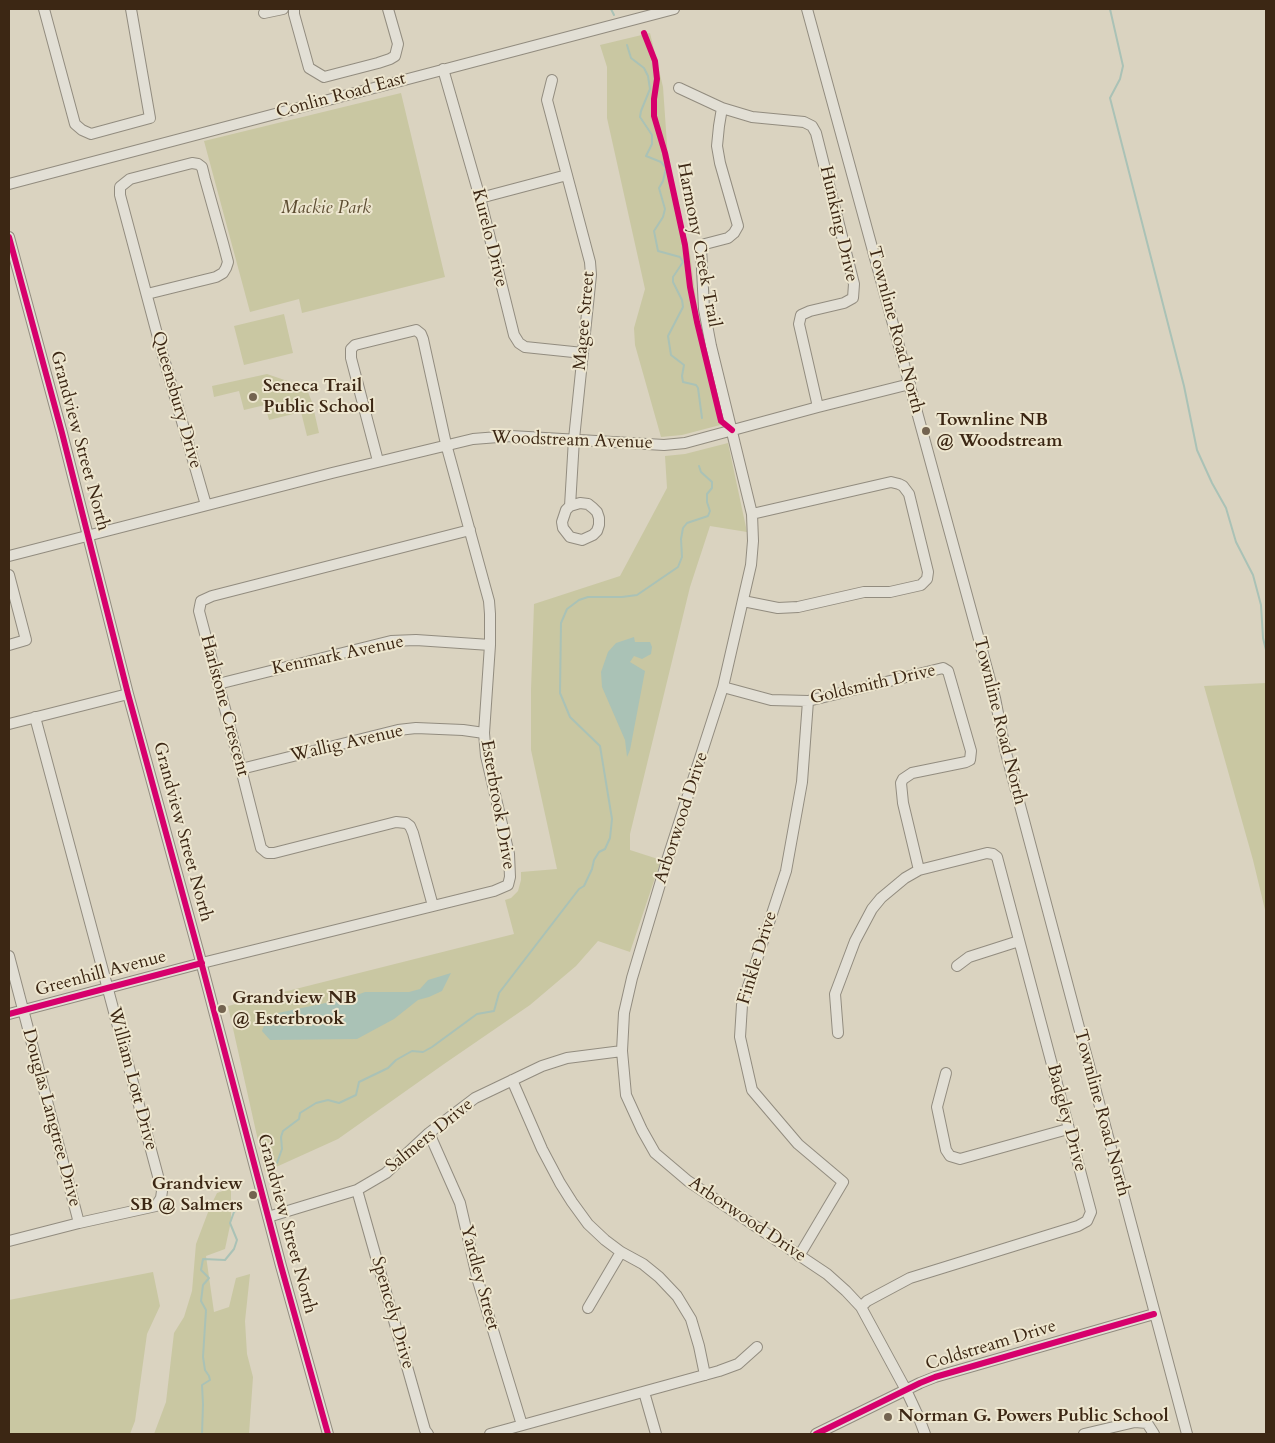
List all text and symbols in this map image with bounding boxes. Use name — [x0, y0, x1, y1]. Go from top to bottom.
street label: Conlin Road East — [274, 68, 408, 124]
street label: Harmony Creek Trail — [671, 161, 725, 329]
street label: Hunking Drive — [814, 164, 862, 284]
street label: Kurelo Drive — [466, 187, 512, 289]
park label: Mackie Park — [281, 198, 371, 220]
street label: Townline Road North — [862, 244, 928, 416]
street label: Magee Street — [570, 271, 600, 371]
street label: Queensbury Drive — [146, 329, 206, 471]
street label: Grandview Street North — [45, 349, 113, 533]
place label: Seneca Trail Public School — [263, 376, 375, 418]
marker: Seneca Trail Public School — [247, 391, 259, 403]
place label: Townline NB @ Woodstream — [936, 410, 1062, 452]
marker: Townline NB @ Woodstream — [920, 425, 932, 437]
street label: Woodstream Avenue — [491, 427, 653, 455]
street label: Kenmark Avenue — [270, 631, 406, 681]
street label: Harlstone Crescent — [195, 633, 253, 779]
street label: Townline Road North — [968, 635, 1030, 807]
street label: Goldsmith Drive — [808, 660, 938, 710]
street label: Wallig Avenue — [288, 721, 406, 767]
street label: Esterbrook Drive — [475, 739, 519, 871]
street label: Grandview Street North — [148, 740, 216, 924]
street label: Arborwood Drive — [651, 749, 713, 887]
street label: Finkle Drive — [734, 909, 782, 1007]
street label: Greenhill Avenue — [33, 946, 169, 1002]
place label: Grandview NB @ Esterbrook — [232, 988, 357, 1030]
marker: Grandview NB @ Esterbrook — [216, 1003, 228, 1015]
street label: William Lott Drive — [102, 1005, 162, 1153]
street label: Douglas Langtree Drive — [17, 1027, 85, 1209]
street label: Townline Road North — [1068, 1027, 1134, 1199]
street label: Badgley Drive — [1041, 1062, 1091, 1174]
street label: Salmers Drive — [382, 1094, 478, 1178]
street label: Grandview Street North — [252, 1132, 320, 1316]
street label: Arborwood Drive — [684, 1173, 810, 1267]
place label: Grandview SB @ Salmers — [130, 1174, 243, 1216]
marker: Grandview SB @ Salmers — [247, 1189, 259, 1201]
street label: Yardley Street — [455, 1223, 503, 1333]
street label: Spencely Drive — [366, 1254, 418, 1372]
street label: Coldstream Drive — [923, 1316, 1059, 1376]
place label: Norman G. Powers Public School — [898, 1406, 1169, 1428]
marker: Norman G. Powers Public School — [882, 1411, 894, 1423]

